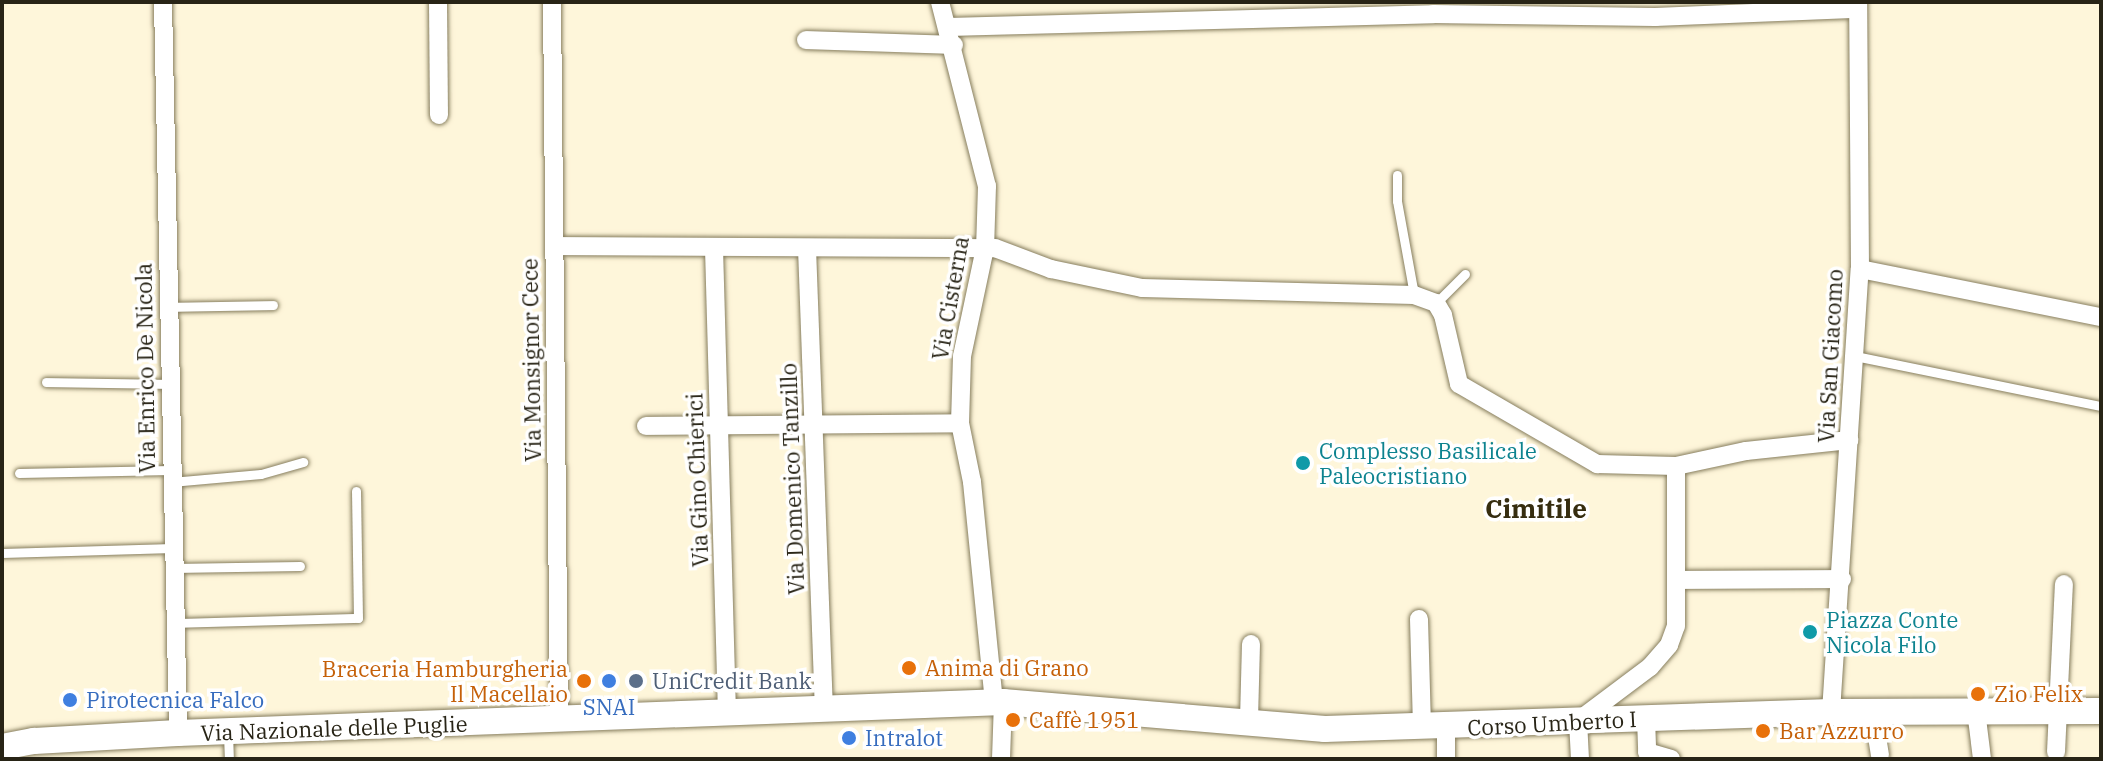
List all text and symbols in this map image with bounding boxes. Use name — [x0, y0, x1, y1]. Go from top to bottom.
street label: Via Cisterna — [926, 234, 974, 362]
street label: Via Monsignor Cece — [516, 258, 546, 462]
street label: Via Enrico De Nicola — [130, 263, 160, 473]
street label: Via San Giacomo — [1812, 268, 1848, 444]
street label: Via Domenico Tanzillo — [775, 363, 809, 595]
street label: Via Gino Chierici — [681, 392, 713, 568]
place label: Complesso Basilicale Paleocristiano — [1319, 437, 1537, 488]
marker: Complesso Basilicale Paleocristiano — [1294, 454, 1312, 472]
district label: Cimitile — [1485, 493, 1587, 525]
place label: Piazza Conte Nicola Filo — [1826, 606, 1958, 658]
marker: Piazza Conte Nicola Filo — [1801, 623, 1819, 641]
place label: Braceria Hamburgheria Il Macellaio — [322, 655, 568, 706]
place label: Anima di Grano — [925, 655, 1089, 681]
marker: Anima di Grano — [900, 659, 918, 677]
place label: UniCredit Bank — [652, 668, 812, 694]
marker: Braceria Hamburgheria Il Macellaio — [575, 672, 593, 690]
marker: SNAI — [600, 672, 618, 690]
marker: UniCredit Bank — [627, 672, 645, 690]
place label: Zio Felix — [1994, 681, 2083, 707]
marker: Zio Felix — [1969, 685, 1987, 703]
place label: Pirotecnica Falco — [86, 687, 264, 713]
marker: Pirotecnica Falco — [61, 691, 79, 709]
place label: SNAI — [583, 694, 635, 720]
street label: Corso Umberto I — [1467, 705, 1637, 741]
place label: Caffè 1951 — [1029, 707, 1140, 733]
street label: Via Nazionale delle Puglie — [200, 710, 468, 746]
marker: Caffè 1951 — [1004, 711, 1022, 729]
place label: Bar Azzurro — [1779, 718, 1904, 744]
marker: Bar Azzurro — [1754, 722, 1772, 740]
place label: Intralot — [865, 725, 943, 751]
marker: Intralot — [840, 729, 858, 747]

